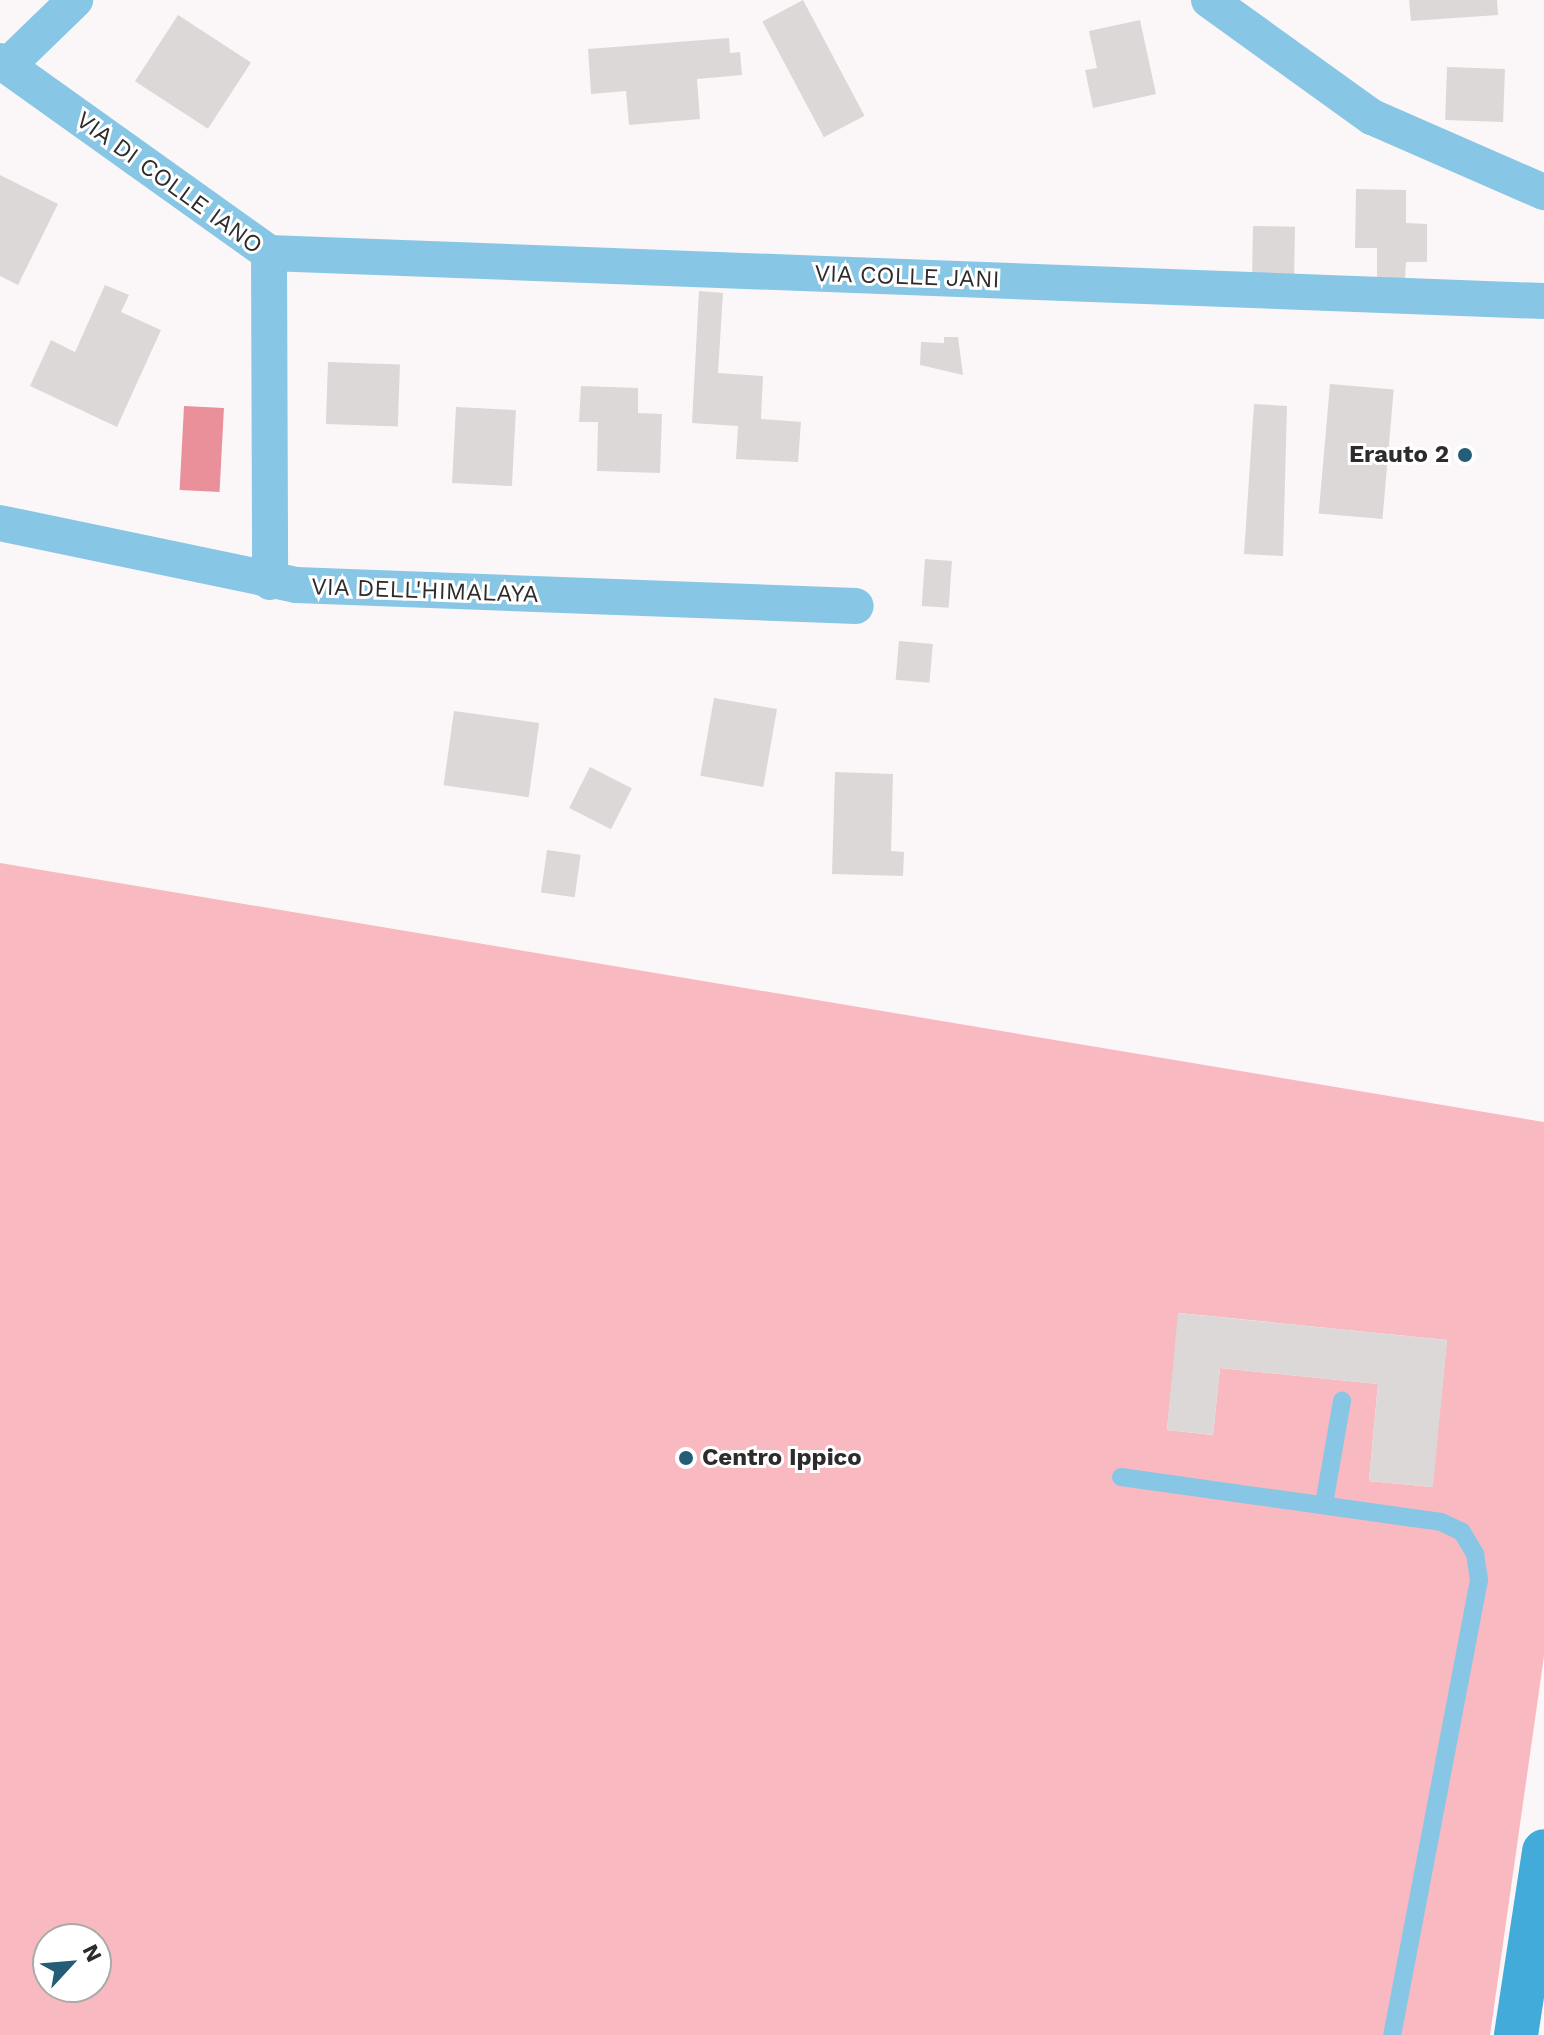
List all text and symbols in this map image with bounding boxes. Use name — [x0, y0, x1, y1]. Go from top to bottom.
street label: VIA DI COLLE IANO — [70, 105, 268, 261]
street label: VIA COLLE JANI — [813, 259, 1001, 295]
place label: Erauto 2 — [1349, 441, 1449, 469]
marker: Erauto 2 — [1456, 446, 1474, 464]
street label: VIA DELL'HIMALAYA — [310, 573, 540, 609]
place label: Centro Ippico — [702, 1444, 862, 1472]
marker: Centro Ippico — [677, 1449, 695, 1467]
north arrow — [32, 1923, 112, 2003]
text: N — [77, 1940, 107, 1966]

